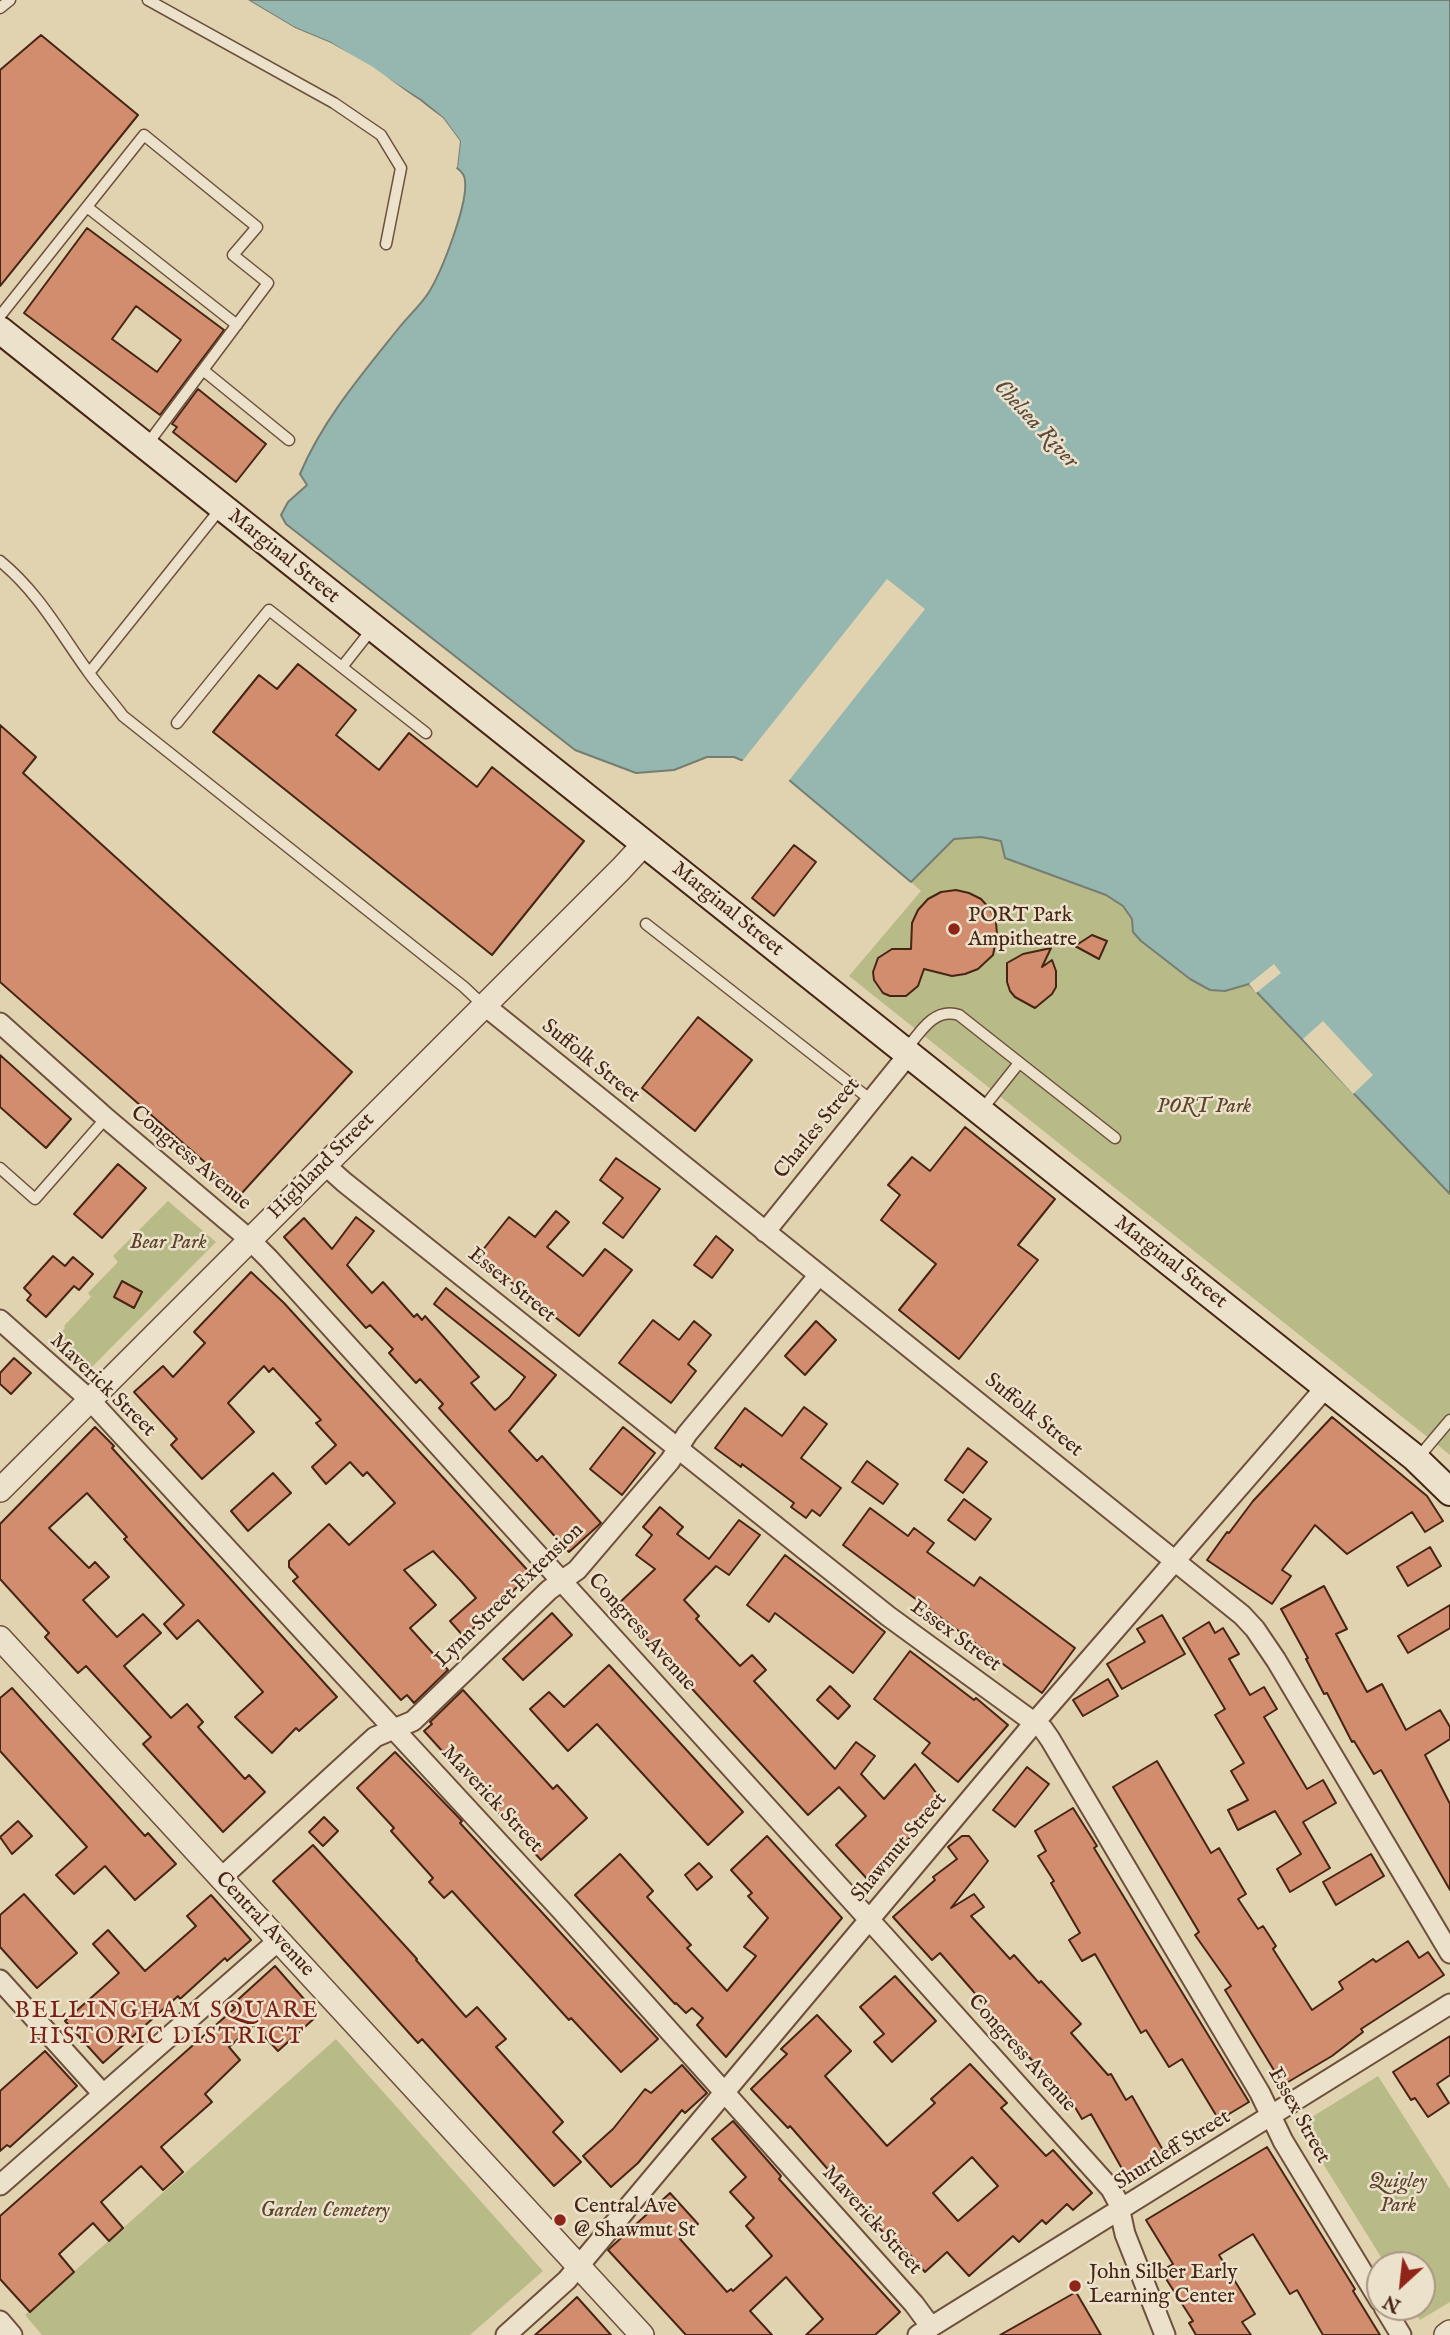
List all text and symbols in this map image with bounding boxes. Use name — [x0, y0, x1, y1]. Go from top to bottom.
water label: Chelsea River — [987, 375, 1083, 475]
street label: Marginal Street — [222, 504, 344, 610]
street label: Marginal Street — [666, 857, 788, 963]
place label: PORT Park Ampitheatre — [968, 904, 1077, 954]
marker: PORT Park Ampitheatre — [946, 921, 962, 937]
street label: Suffolk Street — [536, 1015, 644, 1109]
street label: Charles Street — [770, 1074, 866, 1184]
park label: PORT Park — [1157, 1095, 1251, 1121]
street label: Congress Avenue — [125, 1101, 255, 1217]
street label: Highland Street — [264, 1109, 380, 1225]
street label: Marginal Street — [1109, 1211, 1231, 1315]
park label: Bear Park — [129, 1231, 207, 1257]
street label: Essex Street — [462, 1243, 560, 1329]
street label: Maverick Street — [44, 1329, 160, 1443]
street label: Suffolk Street — [979, 1369, 1087, 1463]
street label: Lynn Street Extension — [430, 1519, 590, 1673]
street label: Congress Avenue — [582, 1569, 700, 1697]
street label: Essex Street — [905, 1596, 1005, 1678]
street label: Maverick Street — [435, 1741, 547, 1859]
street label: Shawmut Street — [847, 1788, 953, 1908]
street label: Central Avenue — [209, 1867, 319, 1983]
street label: Congress Avenue — [962, 1990, 1080, 2118]
district label: BELLINGHAM SQUARE HISTORIC DISTRICT — [17, 1998, 317, 2052]
street label: Essex Street — [1261, 2064, 1335, 2168]
street label: Shurtleff Street — [1110, 2105, 1236, 2197]
street label: Maverick Street — [816, 2161, 926, 2281]
park label: Quigley Park — [1369, 2170, 1427, 2220]
place label: Central Ave @ Shawmut St — [574, 2195, 696, 2245]
park label: Garden Cemetery — [260, 2199, 390, 2225]
marker: Central Ave @ Shawmut St — [552, 2212, 568, 2228]
north arrow — [1366, 2251, 1436, 2321]
place label: John Silber Early Learning Center — [1089, 2261, 1238, 2311]
marker: John Silber Early Learning Center — [1067, 2278, 1083, 2294]
text: N — [1380, 2289, 1405, 2317]

